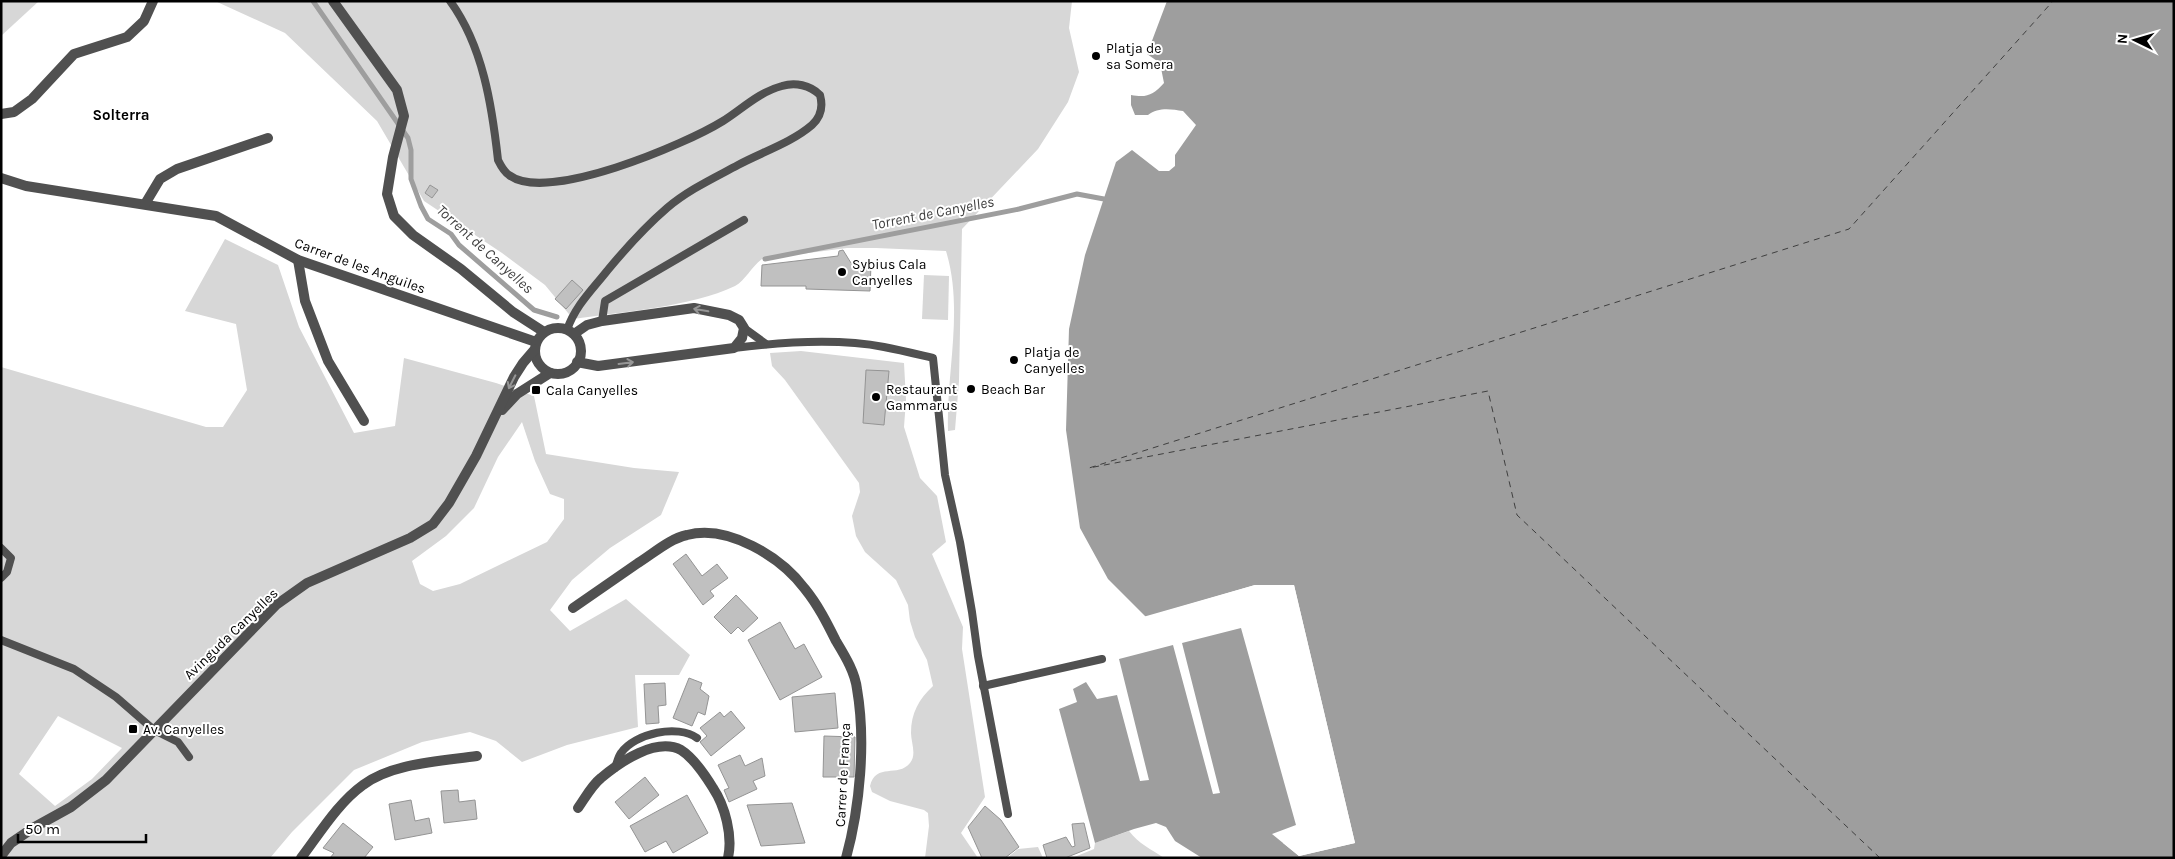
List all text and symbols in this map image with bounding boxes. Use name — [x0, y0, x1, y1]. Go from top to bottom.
north arrow — [2110, 15, 2160, 65]
text: N — [2114, 33, 2131, 45]
place label: Platja de sa Somera — [1106, 40, 1174, 73]
marker: Platja de sa Somera — [1090, 50, 1102, 62]
district label: Solterra — [92, 106, 150, 124]
water label: Torrent de Canyelles — [870, 192, 996, 234]
water label: Torrent de Canyelles — [433, 201, 537, 297]
street label: Carrer de les Anguiles — [292, 234, 428, 298]
place label: Sybius Cala Canyelles — [852, 256, 927, 289]
marker: Sybius Cala Canyelles — [836, 266, 848, 278]
one-way arrow — [694, 305, 710, 315]
place label: Platja de Canyelles — [1024, 344, 1085, 377]
marker: Platja de Canyelles — [1008, 354, 1020, 366]
one-way arrow — [617, 358, 633, 368]
one-way arrow — [507, 374, 516, 389]
place label: Restaurant Gammarus — [886, 381, 958, 414]
place label: Beach Bar — [981, 381, 1046, 398]
place label: Cala Canyelles — [546, 382, 638, 399]
marker: Beach Bar — [965, 383, 977, 395]
marker: Cala Canyelles — [530, 384, 542, 396]
marker: Restaurant Gammarus — [870, 391, 882, 403]
street label: Avinguda Canyelles — [181, 585, 281, 683]
place label: Av. Canyelles — [143, 721, 224, 738]
street label: Carrer de França — [832, 722, 854, 828]
marker: Av. Canyelles — [127, 723, 139, 735]
scale bar — [18, 812, 145, 844]
text: 50 m — [25, 820, 60, 838]

